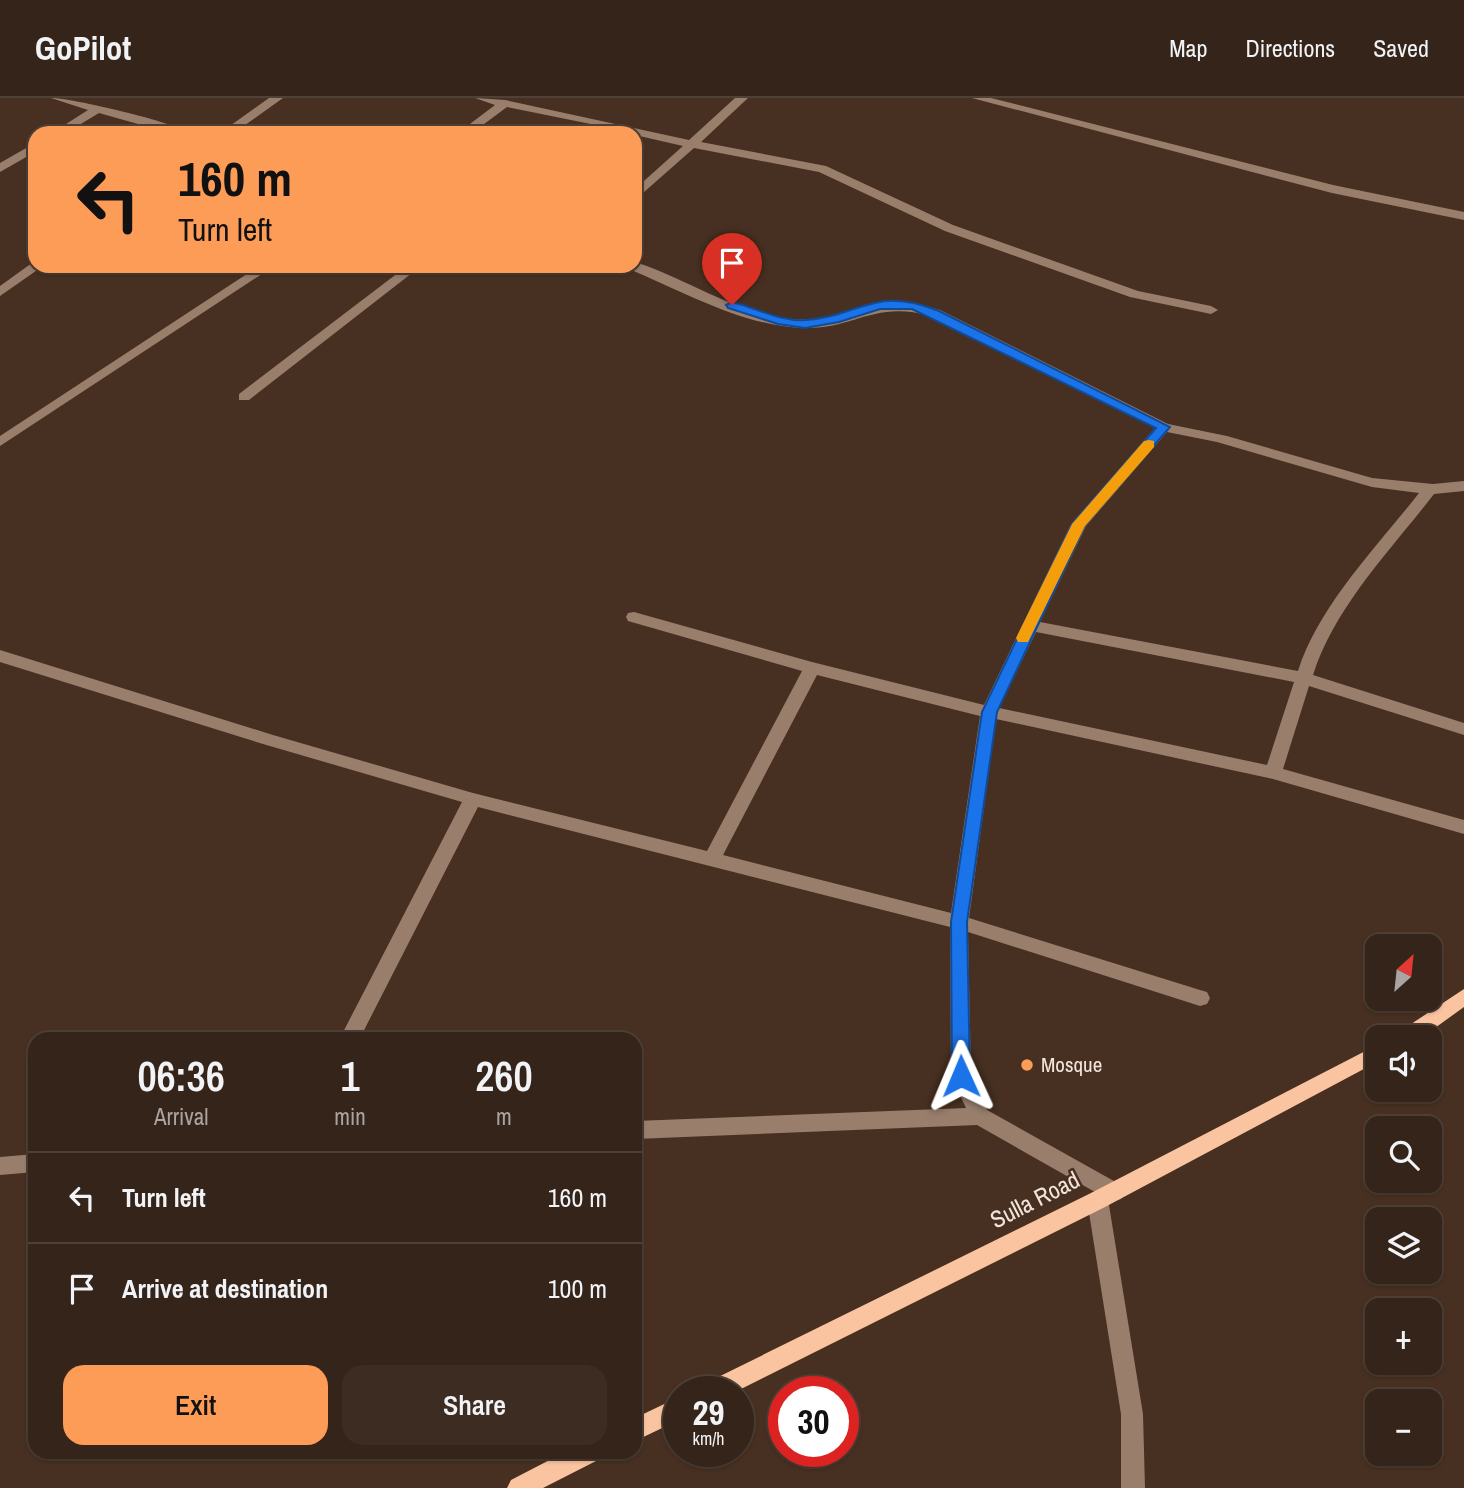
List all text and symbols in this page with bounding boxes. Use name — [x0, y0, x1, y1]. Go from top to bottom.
text: GoPilot — [35, 26, 131, 70]
text: Map — [1169, 32, 1207, 64]
text: Directions — [1245, 32, 1335, 64]
text: Saved — [1373, 32, 1429, 64]
text: 160 m — [178, 145, 292, 211]
icon: left — [63, 154, 154, 245]
text: Turn left — [178, 208, 272, 251]
pin — [702, 233, 762, 305]
icon: arrive — [713, 244, 751, 282]
north arrow — [1365, 934, 1442, 1012]
map controls — [1365, 934, 1442, 1466]
button: sound — [1365, 1025, 1442, 1102]
position arrow — [924, 1039, 998, 1113]
text: 06:36 — [137, 1048, 225, 1104]
text: 1 — [340, 1048, 360, 1104]
text: 260 — [475, 1048, 533, 1104]
place label: Mosque — [1041, 1050, 1102, 1079]
marker: Mosque — [1019, 1057, 1035, 1073]
text: Arrival — [154, 1101, 208, 1132]
text: min — [334, 1101, 366, 1132]
text: m — [496, 1101, 512, 1132]
button: search — [1365, 1116, 1442, 1193]
street label: Sulla Road — [984, 1163, 1085, 1235]
icon: left — [63, 1179, 101, 1217]
text: Turn left — [122, 1180, 206, 1215]
text: 160 m — [548, 1180, 607, 1215]
button: layers — [1365, 1207, 1442, 1284]
icon: arrive — [63, 1270, 101, 1308]
text: Arrive at destination — [122, 1271, 328, 1306]
text: 100 m — [548, 1271, 607, 1306]
button: + — [1365, 1298, 1442, 1375]
button: Exit — [63, 1365, 328, 1445]
button: Share — [342, 1365, 607, 1445]
speed limit sign: 30 — [768, 1376, 859, 1467]
text: 29 — [693, 1389, 724, 1436]
button: − — [1365, 1389, 1442, 1466]
text: km/h — [693, 1426, 725, 1451]

